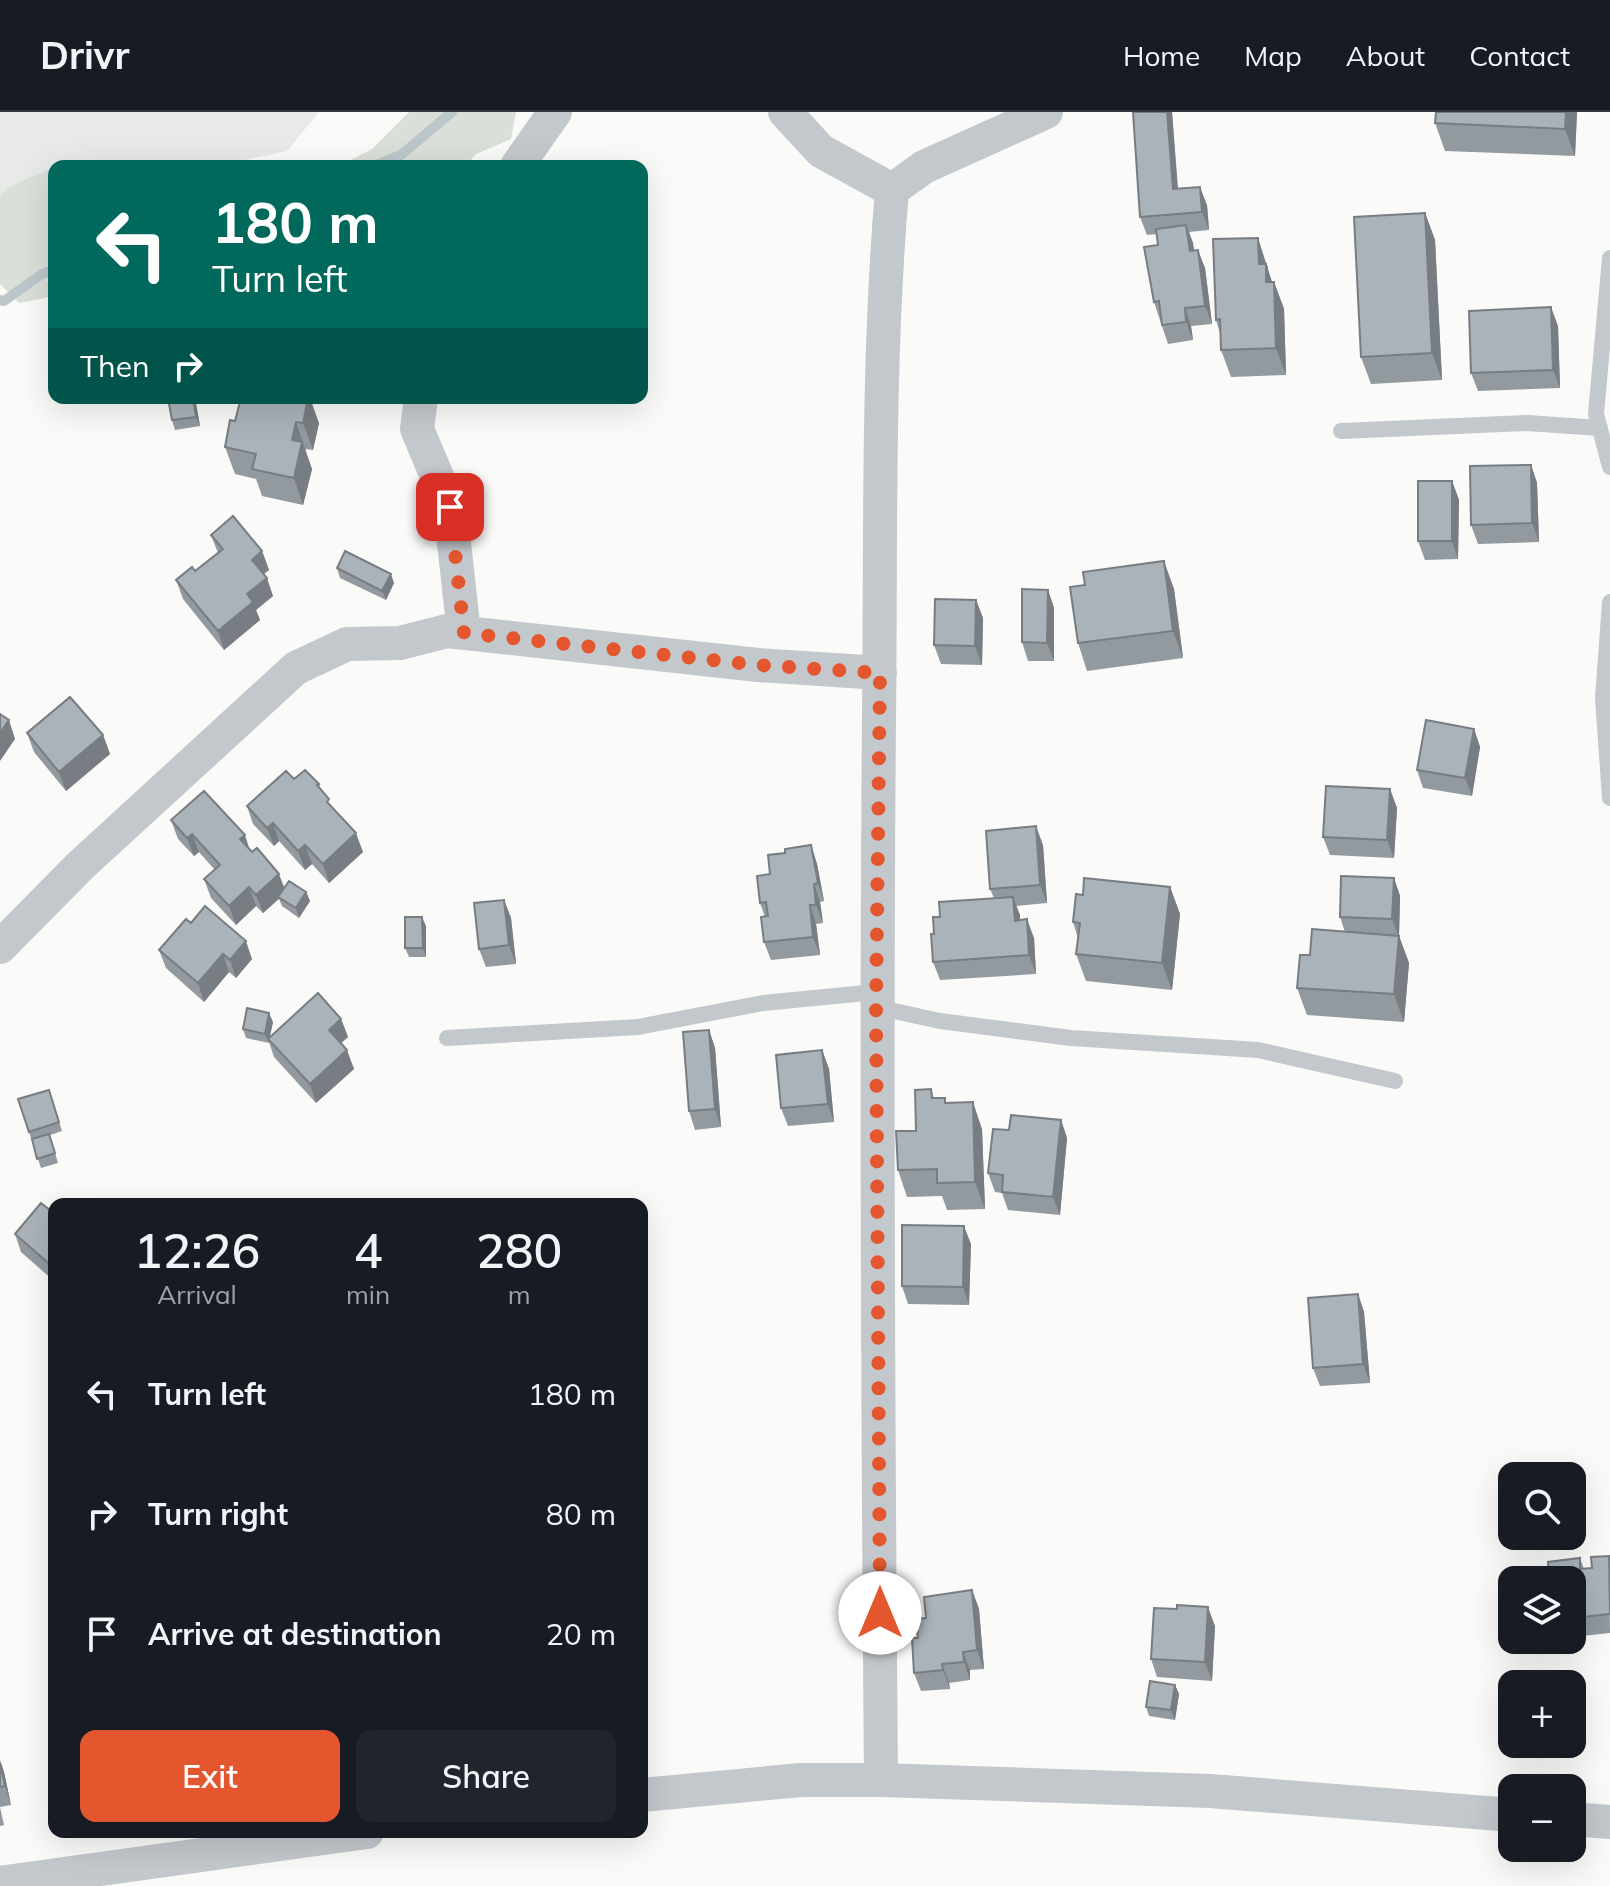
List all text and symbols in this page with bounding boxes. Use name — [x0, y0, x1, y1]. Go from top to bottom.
text: Drivr — [40, 31, 129, 79]
text: Home — [1123, 38, 1200, 73]
text: Map — [1244, 38, 1302, 73]
text: About — [1346, 38, 1425, 73]
text: Contact — [1469, 38, 1570, 73]
text: 180 m — [212, 187, 379, 257]
icon: left — [80, 192, 184, 296]
text: Turn left — [212, 256, 348, 301]
icon: right — [166, 344, 210, 388]
text: Then — [80, 347, 150, 385]
pin — [416, 473, 484, 541]
icon: arrive — [428, 485, 472, 529]
text: 12:26 — [134, 1220, 260, 1280]
text: 4 — [354, 1220, 382, 1280]
text: 280 — [476, 1220, 562, 1280]
text: Arrival — [157, 1278, 237, 1311]
text: min — [346, 1278, 390, 1311]
text: m — [508, 1278, 531, 1311]
icon: left — [80, 1372, 124, 1416]
text: Turn left — [148, 1375, 266, 1413]
text: 180 m — [528, 1375, 616, 1413]
map controls — [1498, 1462, 1586, 1862]
button: search — [1498, 1462, 1586, 1550]
icon: right — [80, 1492, 124, 1536]
text: Turn right — [148, 1495, 288, 1533]
text: 80 m — [546, 1495, 616, 1533]
button: layers — [1498, 1566, 1586, 1654]
position arrow — [838, 1571, 922, 1655]
icon: arrive — [80, 1612, 124, 1656]
text: Arrive at destination — [148, 1615, 442, 1653]
text: 20 m — [546, 1615, 616, 1653]
button: + — [1498, 1670, 1586, 1758]
button: Exit — [80, 1730, 340, 1822]
button: Share — [356, 1730, 616, 1822]
button: − — [1498, 1774, 1586, 1862]

